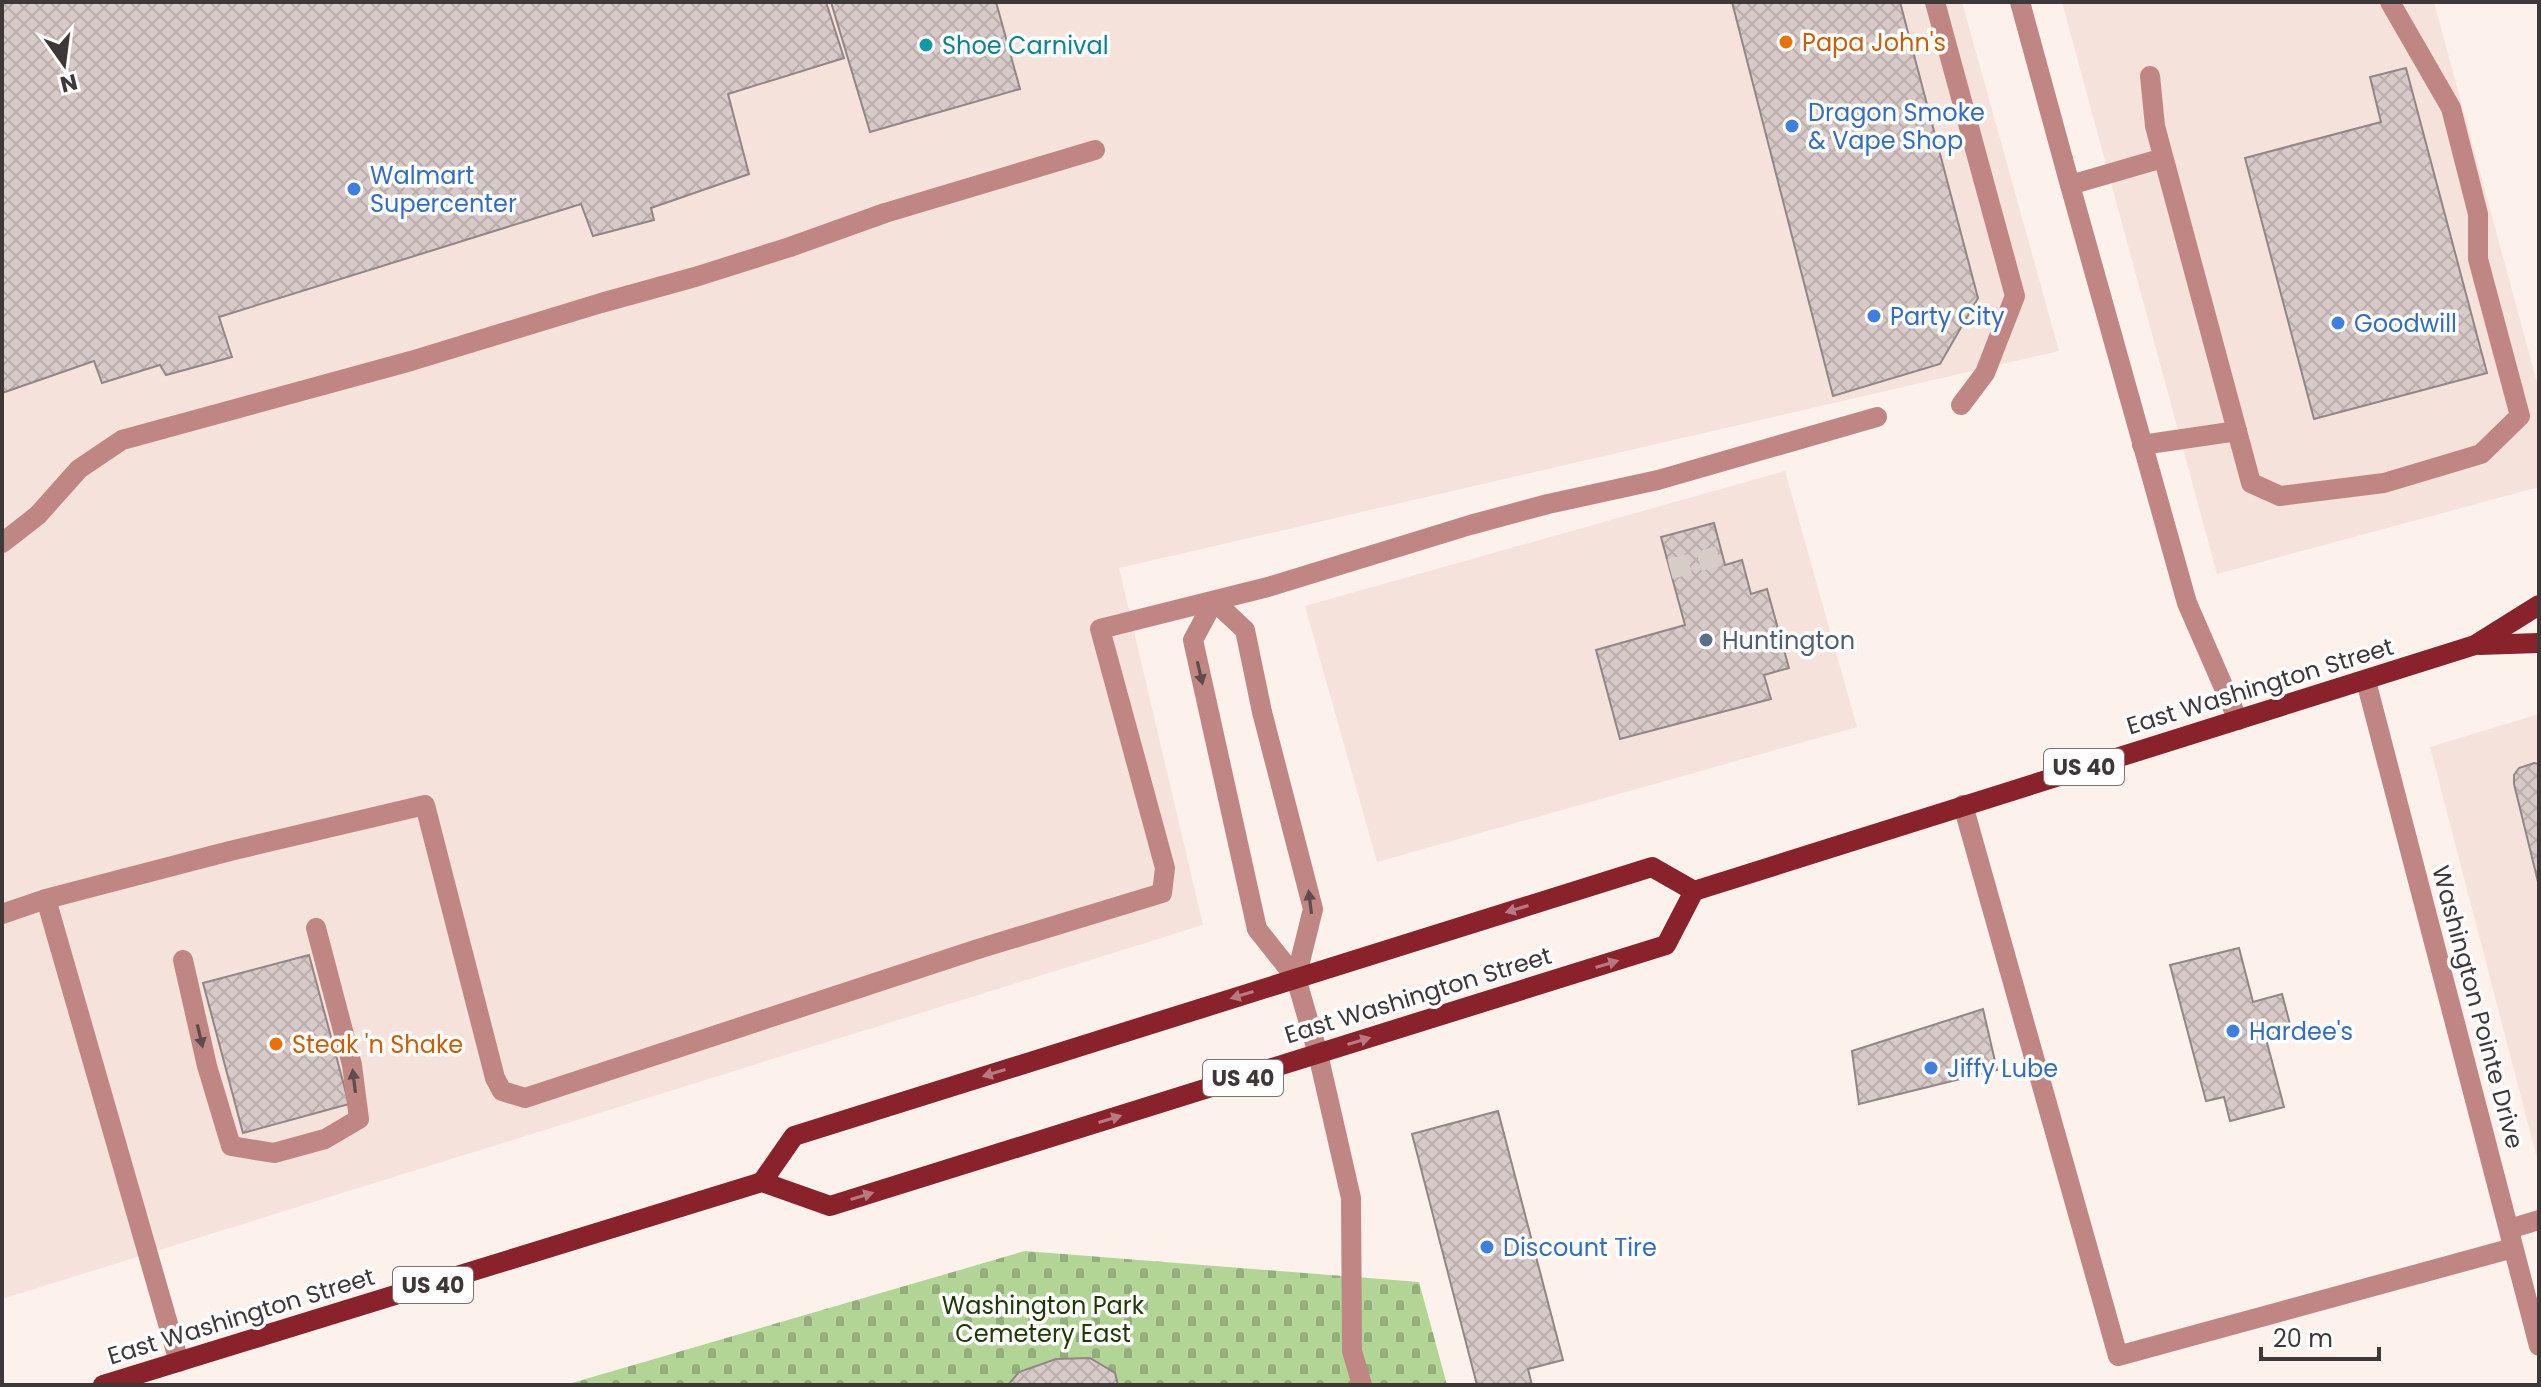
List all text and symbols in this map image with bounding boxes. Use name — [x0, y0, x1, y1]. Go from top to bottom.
north arrow — [24, 24, 104, 104]
place label: Papa John's — [1802, 26, 1946, 59]
place label: Shoe Carnival — [942, 29, 1109, 62]
marker: Papa John's — [1777, 33, 1795, 51]
marker: Shoe Carnival — [917, 36, 935, 54]
text: N — [57, 66, 80, 100]
place label: Dragon Smoke & Vape Shop — [1808, 96, 1985, 157]
marker: Dragon Smoke & Vape Shop — [1783, 117, 1801, 135]
place label: Walmart Supercenter — [370, 159, 517, 220]
marker: Walmart Supercenter — [345, 180, 363, 198]
place label: Party City — [1890, 300, 2005, 333]
marker: Party City — [1865, 307, 1883, 325]
place label: Goodwill — [2354, 307, 2457, 340]
marker: Goodwill — [2329, 314, 2347, 332]
place label: Huntington — [1722, 624, 1855, 657]
street label: East Washington Street — [2123, 630, 2397, 742]
marker: Huntington — [1697, 631, 1715, 649]
one-way arrow — [1194, 660, 1207, 685]
road number: US 40 — [2044, 749, 2124, 785]
street label: Washington Pointe Drive — [2424, 862, 2532, 1152]
one-way arrow — [1303, 890, 1316, 915]
one-way arrow — [1504, 903, 1528, 916]
street label: East Washington Street — [1281, 939, 1555, 1051]
one-way arrow — [1595, 957, 1619, 969]
one-way arrow — [1230, 990, 1254, 1002]
place label: Hardee's — [2249, 1015, 2353, 1048]
marker: Hardee's — [2224, 1022, 2242, 1040]
one-way arrow — [194, 1024, 207, 1049]
place label: Steak 'n Shake — [292, 1028, 463, 1061]
marker: Steak 'n Shake — [267, 1035, 285, 1053]
one-way arrow — [1347, 1035, 1371, 1047]
place label: Jiffy Lube — [1947, 1052, 2058, 1085]
marker: Jiffy Lube — [1922, 1059, 1940, 1077]
road number: US 40 — [1203, 1060, 1283, 1096]
one-way arrow — [347, 1068, 360, 1093]
one-way arrow — [982, 1068, 1006, 1080]
one-way arrow — [1099, 1112, 1123, 1125]
one-way arrow — [851, 1189, 875, 1202]
place label: Discount Tire — [1503, 1231, 1657, 1264]
marker: Discount Tire — [1478, 1238, 1496, 1256]
street label: East Washington Street — [104, 1260, 378, 1372]
road number: US 40 — [393, 1267, 473, 1303]
park label: Washington Park Cemetery East — [942, 1289, 1145, 1350]
scale bar — [2261, 1311, 2379, 1361]
text: 20 m — [2273, 1322, 2333, 1355]

